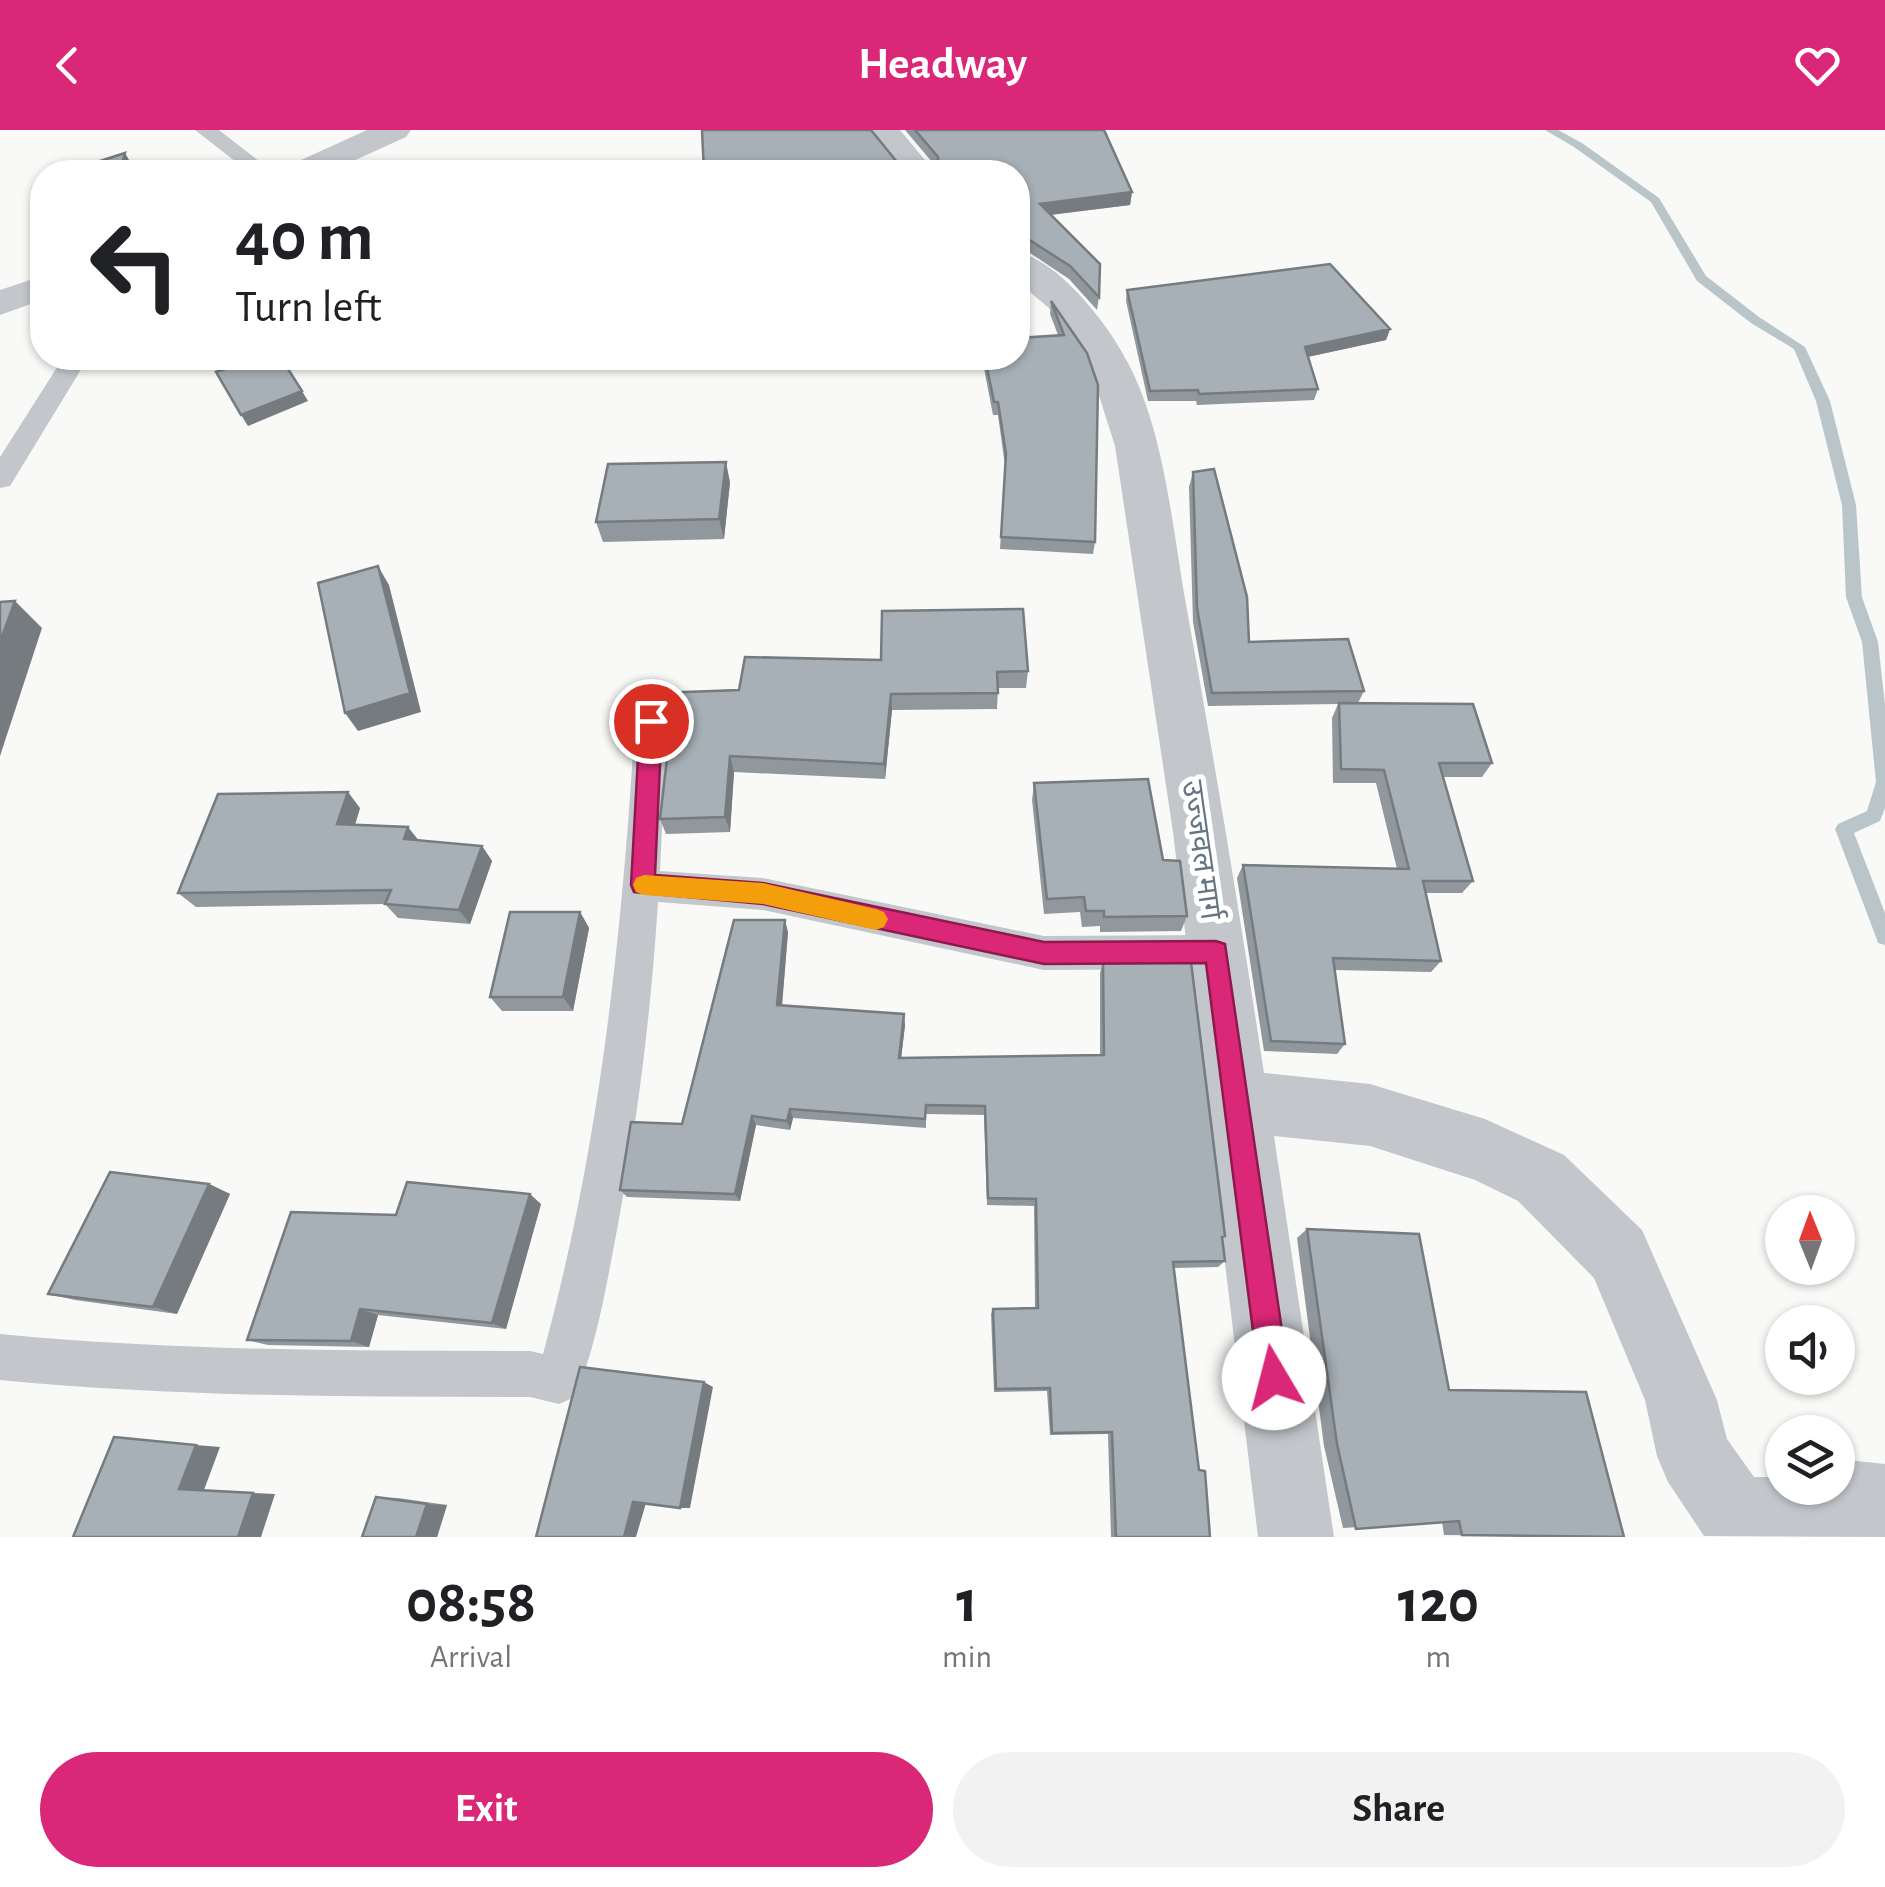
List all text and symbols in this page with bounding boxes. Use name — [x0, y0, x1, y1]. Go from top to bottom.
icon: back — [40, 38, 95, 93]
icon: heart — [1790, 38, 1845, 93]
text: Headway — [858, 42, 1027, 87]
icon: left — [70, 200, 200, 330]
text: 40 m — [235, 203, 374, 273]
text: Turn left — [235, 285, 382, 330]
pin — [609, 679, 694, 764]
icon: arrive — [624, 694, 679, 749]
street label: उज्जवल मार्ग — [1176, 778, 1229, 923]
north arrow — [1765, 1195, 1855, 1285]
map controls — [1765, 1195, 1855, 1505]
button: sound — [1765, 1305, 1855, 1395]
position arrow — [1222, 1326, 1326, 1430]
button: layers — [1765, 1415, 1855, 1505]
text: 08:58 — [406, 1573, 536, 1633]
text: 1 — [956, 1573, 978, 1633]
text: 120 — [1398, 1573, 1479, 1633]
text: Arrival — [430, 1641, 512, 1673]
text: min — [942, 1641, 992, 1673]
text: m — [1426, 1641, 1451, 1673]
button: Exit — [40, 1752, 933, 1867]
button: Share — [953, 1752, 1845, 1867]

